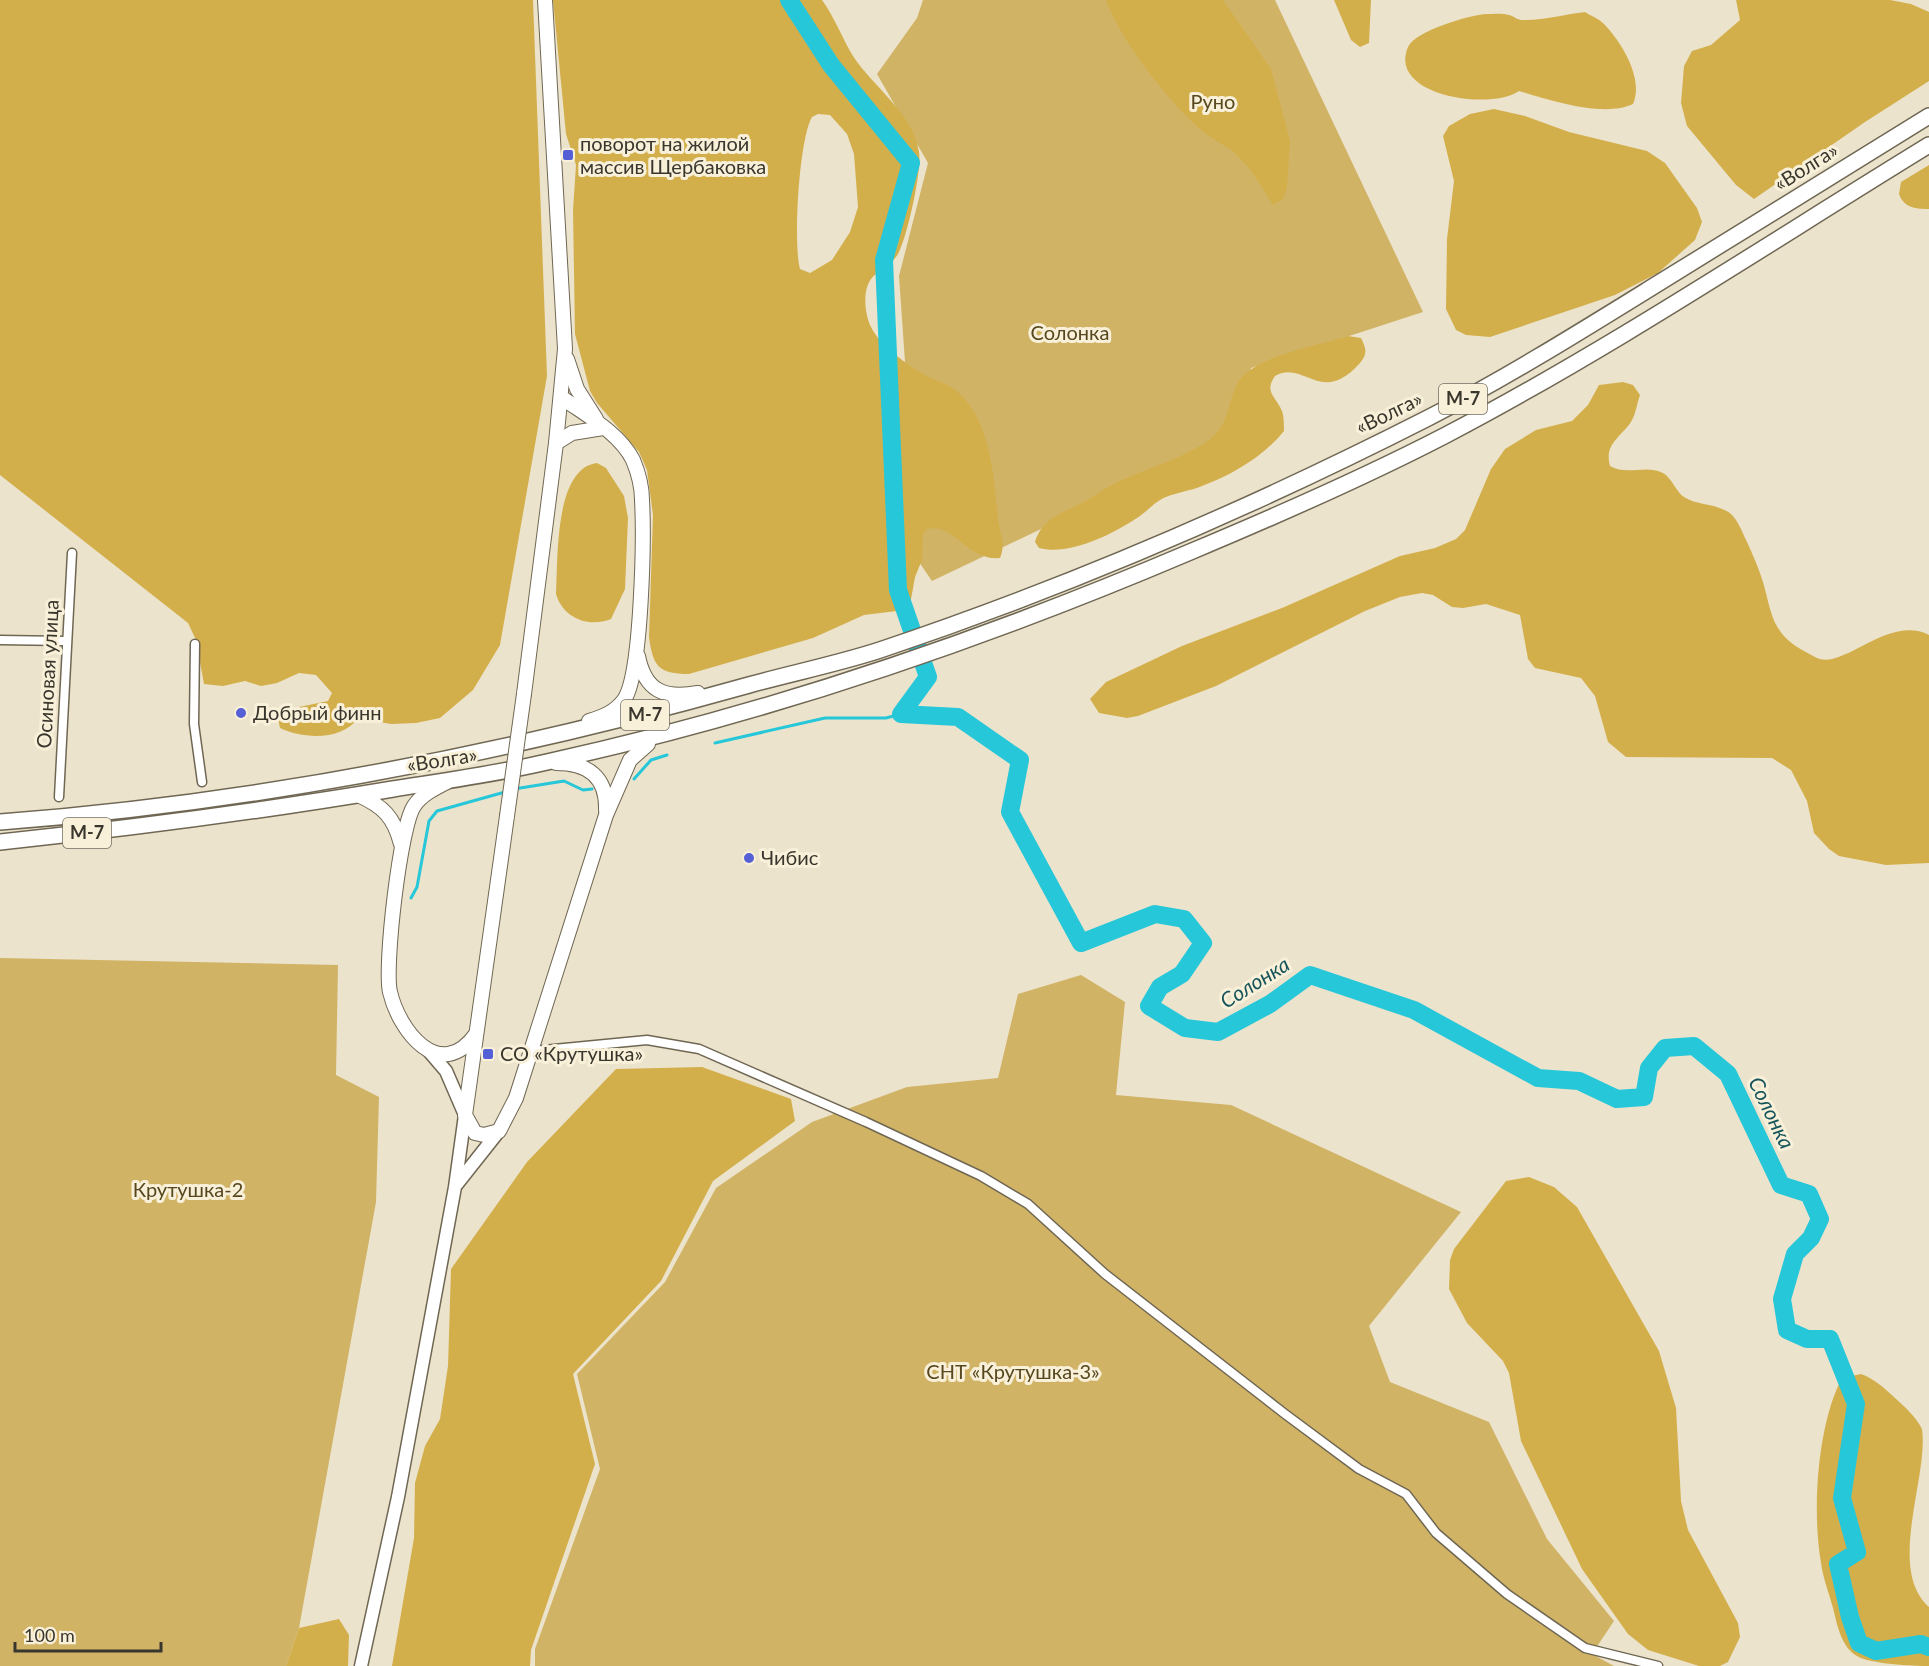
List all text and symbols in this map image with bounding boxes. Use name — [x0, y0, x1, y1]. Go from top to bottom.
park label: Руно — [1191, 89, 1235, 113]
place label: поворот на жилой массив Щербаковка — [580, 131, 766, 178]
street label: «Волга» — [1769, 137, 1842, 195]
marker: поворот на жилой массив Щербаковка — [561, 148, 575, 162]
park label: Солонка — [1031, 320, 1109, 344]
road number: М-7 — [1439, 384, 1487, 414]
street label: «Волга» — [1351, 386, 1426, 438]
street label: Осиновая улица — [31, 599, 63, 749]
place label: Добрый финн — [253, 700, 382, 724]
road number: М-7 — [621, 700, 669, 730]
marker: Добрый финн — [234, 706, 248, 720]
street label: «Волга» — [405, 742, 479, 776]
road number: М-7 — [63, 818, 111, 848]
place label: Чибис — [761, 845, 819, 869]
marker: Чибис — [742, 851, 756, 865]
water label: Солонка — [1215, 951, 1293, 1013]
place label: СО «Крутушка» — [500, 1041, 643, 1065]
marker: СО «Крутушка» — [481, 1047, 495, 1061]
water label: Солонка — [1744, 1072, 1800, 1152]
park label: Крутушка-2 — [133, 1177, 243, 1201]
park label: СНТ «Крутушка-3» — [926, 1359, 1100, 1383]
scale bar — [15, 1615, 160, 1653]
text: 100 m — [24, 1624, 75, 1646]

